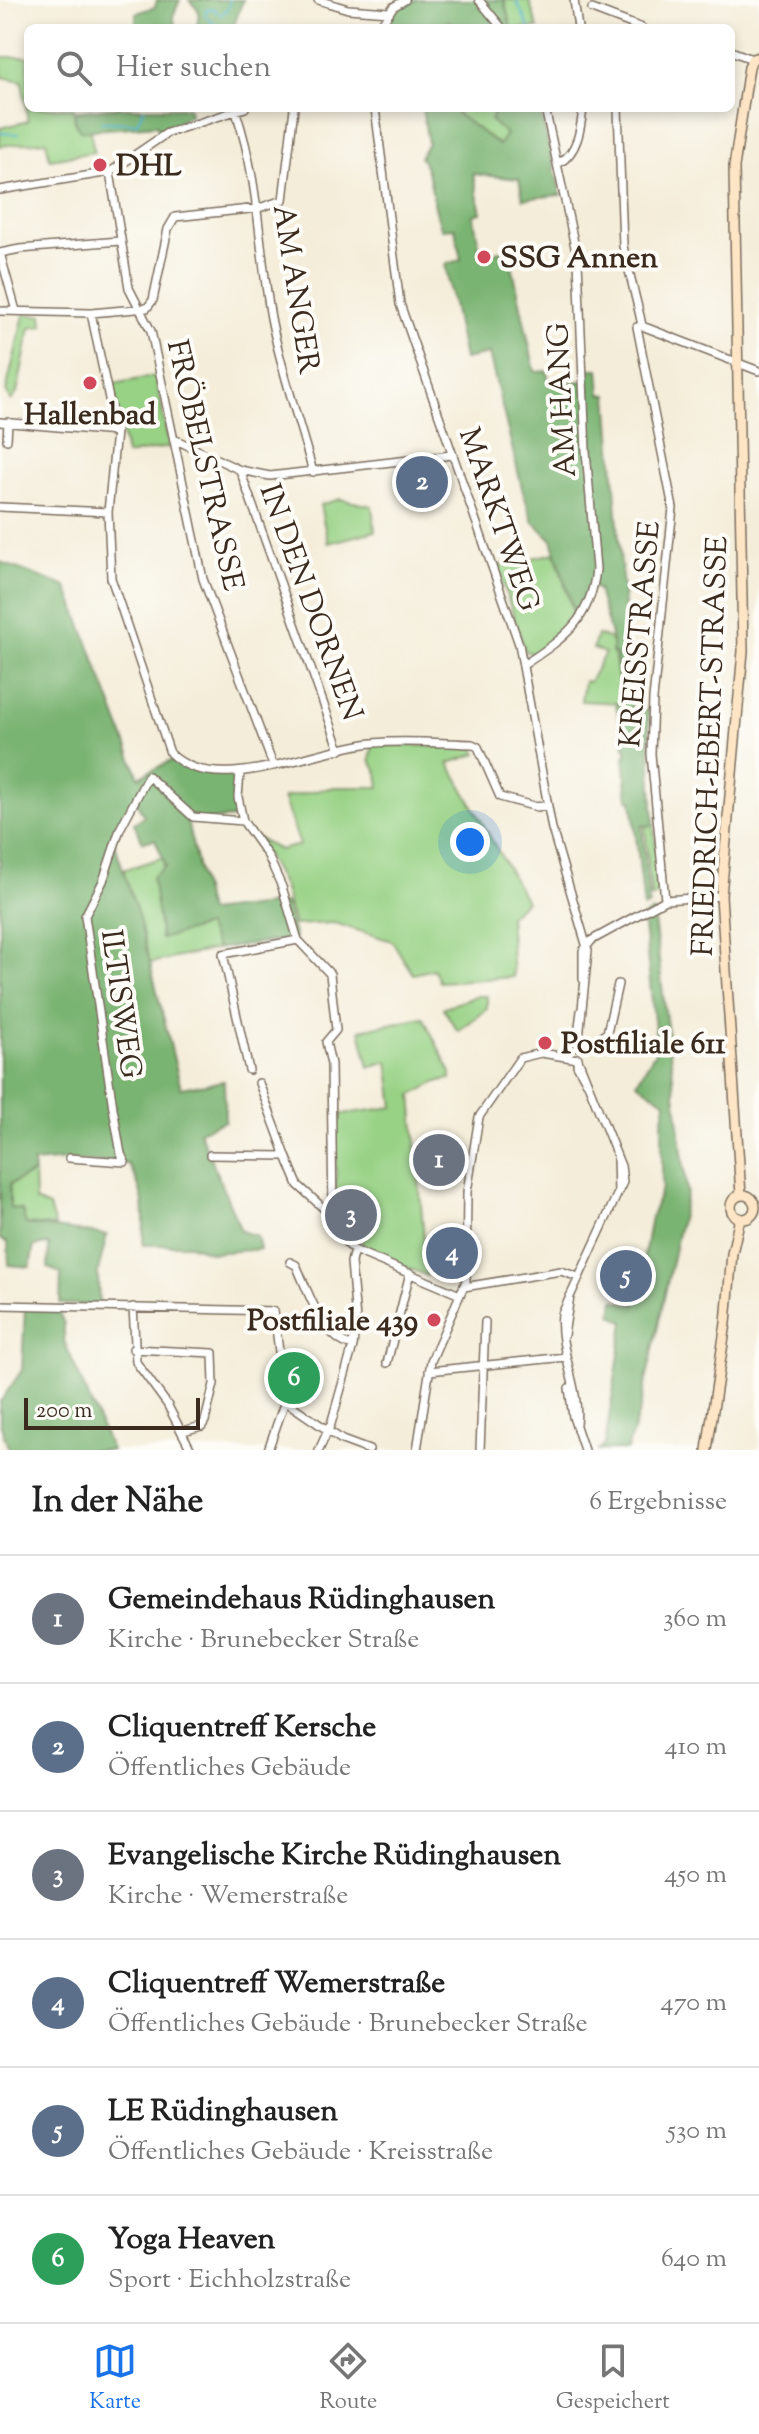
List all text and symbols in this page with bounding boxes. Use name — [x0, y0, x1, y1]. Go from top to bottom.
search box — [24, 24, 735, 112]
icon: search — [52, 46, 96, 90]
text: Hier suchen — [116, 47, 271, 90]
place label: DHL — [116, 146, 182, 189]
marker: DHL — [91, 156, 109, 174]
street label: AM ANGER — [260, 202, 329, 378]
place label: SSG Annen — [500, 238, 658, 281]
marker: SSG Annen — [475, 248, 493, 266]
street label: AM HANG — [538, 321, 589, 478]
street label: FRÖBELSTRASSE — [154, 336, 253, 595]
marker: Hallenbad — [81, 374, 99, 392]
place label: Hallenbad — [24, 395, 156, 438]
street label: MARKTWEG — [446, 422, 549, 617]
pin: 2 — [396, 452, 448, 512]
street label: IN DEN DORNEN — [247, 478, 372, 727]
street label: KREISSTRASSE — [610, 519, 673, 749]
street label: FRIEDRICH-EBERT-STRASSE — [683, 535, 740, 957]
your location — [450, 822, 490, 862]
street label: ILTISWEG — [88, 927, 151, 1081]
place label: Postfiliale 611 — [561, 1024, 726, 1067]
marker: Postfiliale 611 — [536, 1034, 554, 1052]
pin: 1 — [413, 1130, 465, 1190]
pin: 3 — [325, 1185, 377, 1245]
pin: 4 — [426, 1223, 478, 1283]
pin: 5 — [600, 1246, 652, 1306]
place label: Postfiliale 439 — [247, 1301, 418, 1344]
marker: Postfiliale 439 — [425, 1311, 443, 1329]
pin: 6 — [268, 1348, 320, 1408]
scale bar — [24, 1394, 200, 1430]
text: 200 m — [36, 1396, 92, 1428]
text: In der Nähe — [32, 1478, 203, 1527]
text: 6 Ergebnisse — [589, 1484, 727, 1521]
text: Gemeindehaus Rüdinghausen — [108, 1579, 495, 1622]
text: 1 — [54, 1601, 62, 1638]
text: 360 m — [663, 1601, 727, 1638]
text: Kirche · Brunebecker Straße — [108, 1622, 419, 1659]
text: Cliquentreff Kersche — [108, 1707, 376, 1750]
text: 2 — [52, 1729, 64, 1766]
text: 410 m — [665, 1729, 727, 1766]
text: Öffentliches Gebäude — [108, 1750, 351, 1787]
text: Evangelische Kirche Rüdinghausen — [108, 1835, 561, 1878]
text: 3 — [53, 1857, 63, 1894]
text: 450 m — [664, 1857, 727, 1894]
text: Kirche · Wemerstraße — [108, 1878, 348, 1915]
text: Cliquentreff Wemerstraße — [108, 1963, 445, 2006]
text: 4 — [51, 1985, 65, 2022]
text: 470 m — [661, 1985, 727, 2022]
text: Öffentliches Gebäude · Brunebecker Straße — [108, 2006, 588, 2043]
text: LE Rüdinghausen — [108, 2091, 338, 2134]
text: 5 — [54, 2113, 62, 2150]
text: 530 m — [667, 2113, 727, 2150]
text: Öffentliches Gebäude · Kreisstraße — [108, 2134, 493, 2171]
text: Yoga Heaven — [108, 2219, 275, 2262]
text: 6 — [52, 2241, 64, 2278]
text: 640 m — [661, 2241, 727, 2278]
text: Sport · Eichholzstraße — [108, 2262, 351, 2299]
tab: Karte — [89, 2339, 141, 2419]
tab: Route — [320, 2339, 377, 2419]
tab: Gespeichert — [556, 2339, 670, 2419]

